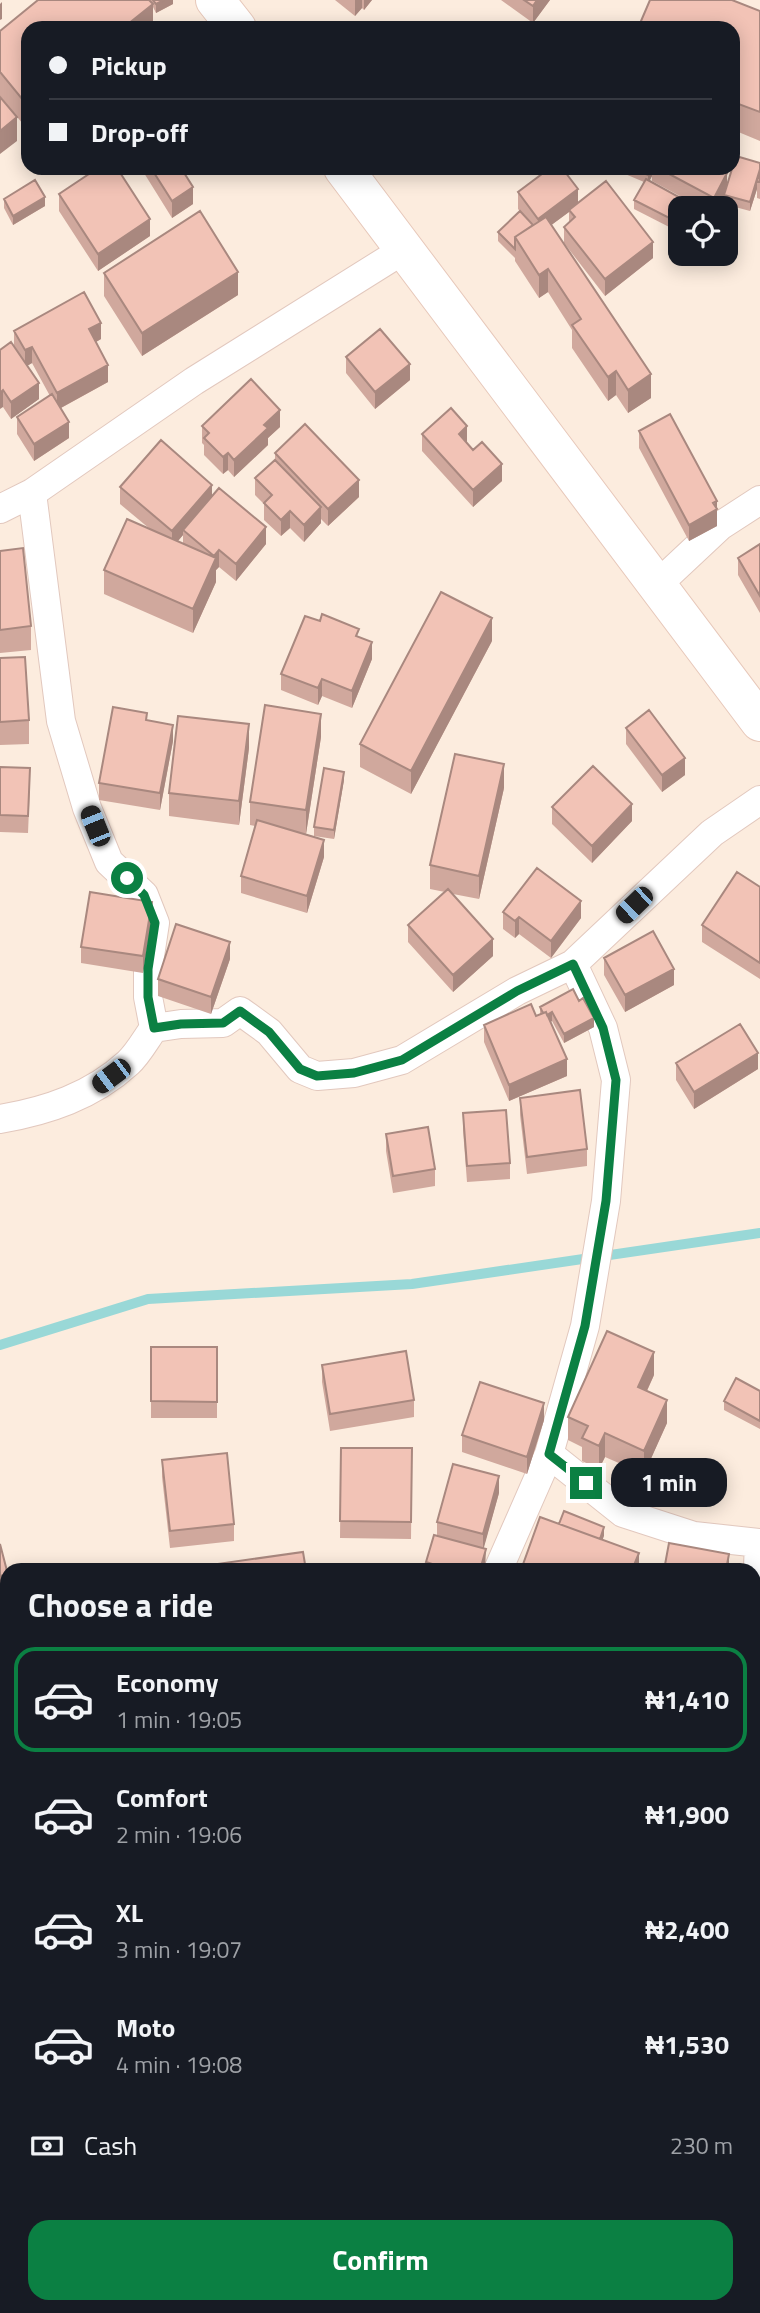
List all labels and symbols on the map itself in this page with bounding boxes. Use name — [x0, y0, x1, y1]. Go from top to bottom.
car — [78, 803, 113, 849]
route start — [111, 862, 143, 894]
car — [612, 883, 657, 927]
car — [88, 1055, 135, 1097]
callout: 1 min — [610, 1458, 726, 1508]
route end — [570, 1467, 602, 1499]

